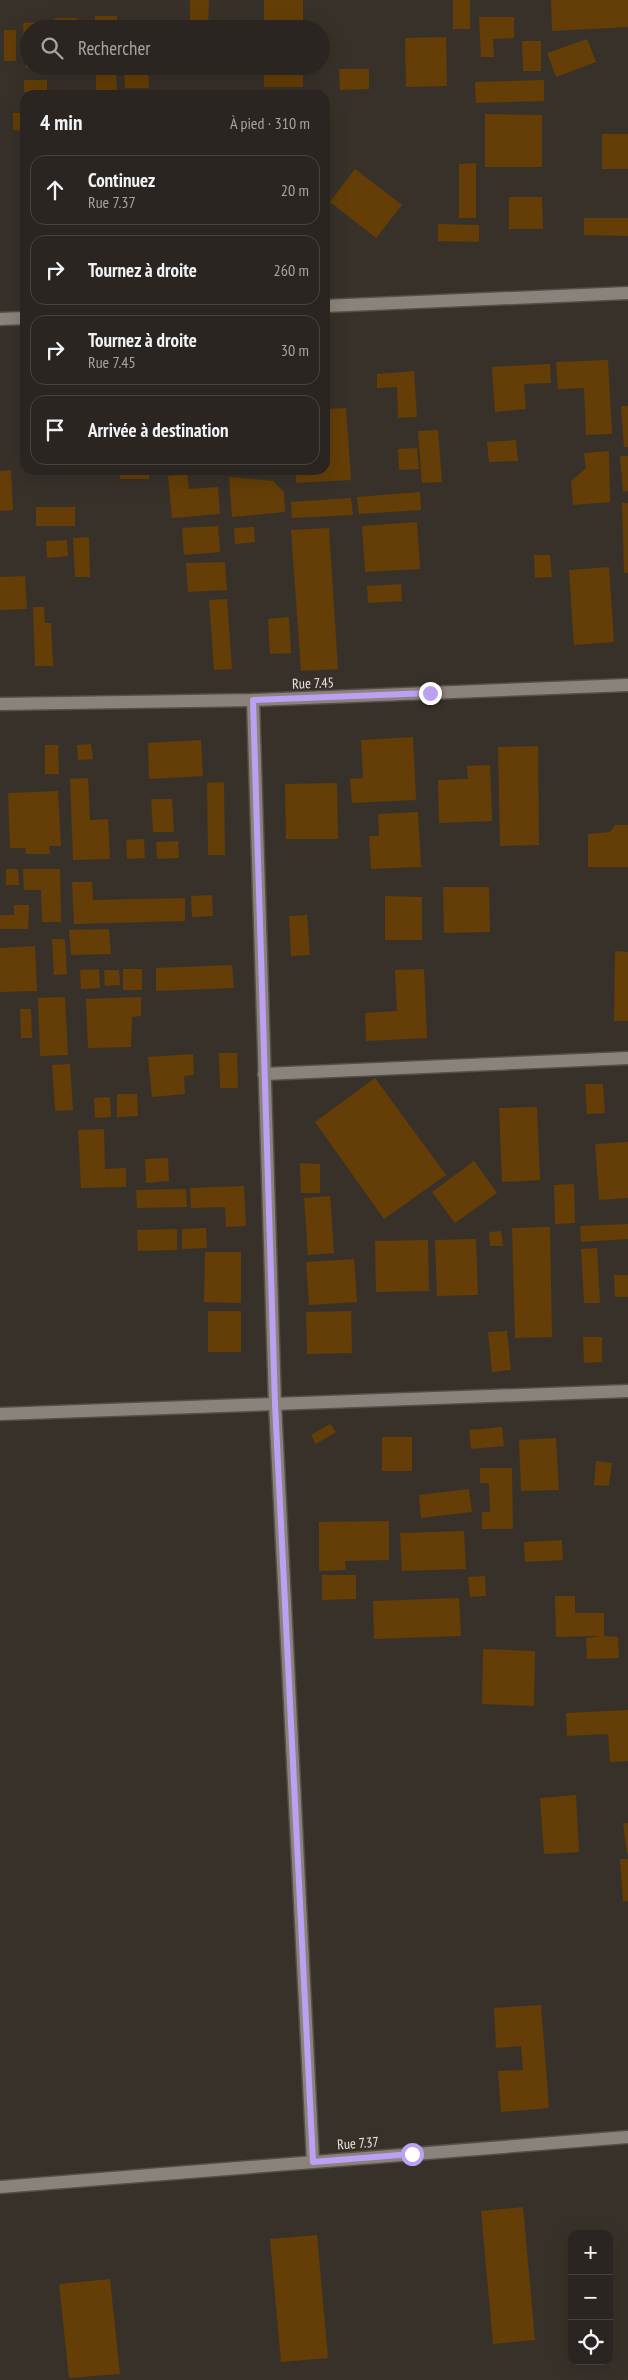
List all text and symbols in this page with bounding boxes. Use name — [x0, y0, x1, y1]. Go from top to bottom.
search box — [20, 20, 330, 75]
icon: search — [38, 34, 66, 62]
text: Rechercher — [78, 36, 150, 60]
text: 4 min — [40, 109, 82, 136]
text: À pied · 310 m — [230, 113, 310, 133]
text: Continuez — [88, 168, 155, 192]
icon: ahead — [41, 176, 69, 204]
text: 20 m — [281, 180, 309, 200]
text: Rue 7.37 — [88, 192, 136, 212]
icon: right — [41, 256, 69, 284]
text: Tournez à droite — [88, 258, 197, 282]
text: 260 m — [274, 260, 309, 280]
text: Tournez à droite — [88, 328, 197, 352]
icon: right — [41, 336, 69, 364]
text: 30 m — [281, 340, 309, 360]
text: Rue 7.45 — [88, 352, 136, 372]
icon: arrive — [41, 416, 69, 444]
text: Arrivée à destination — [88, 418, 229, 442]
street label: Rue 7.45 — [292, 673, 334, 693]
route end — [419, 682, 442, 705]
street label: Rue 7.37 — [337, 2133, 379, 2153]
route start — [401, 2143, 424, 2166]
map controls — [568, 2230, 613, 2365]
button: + — [568, 2230, 613, 2275]
button: − — [568, 2275, 613, 2320]
button: locate — [568, 2320, 613, 2365]

